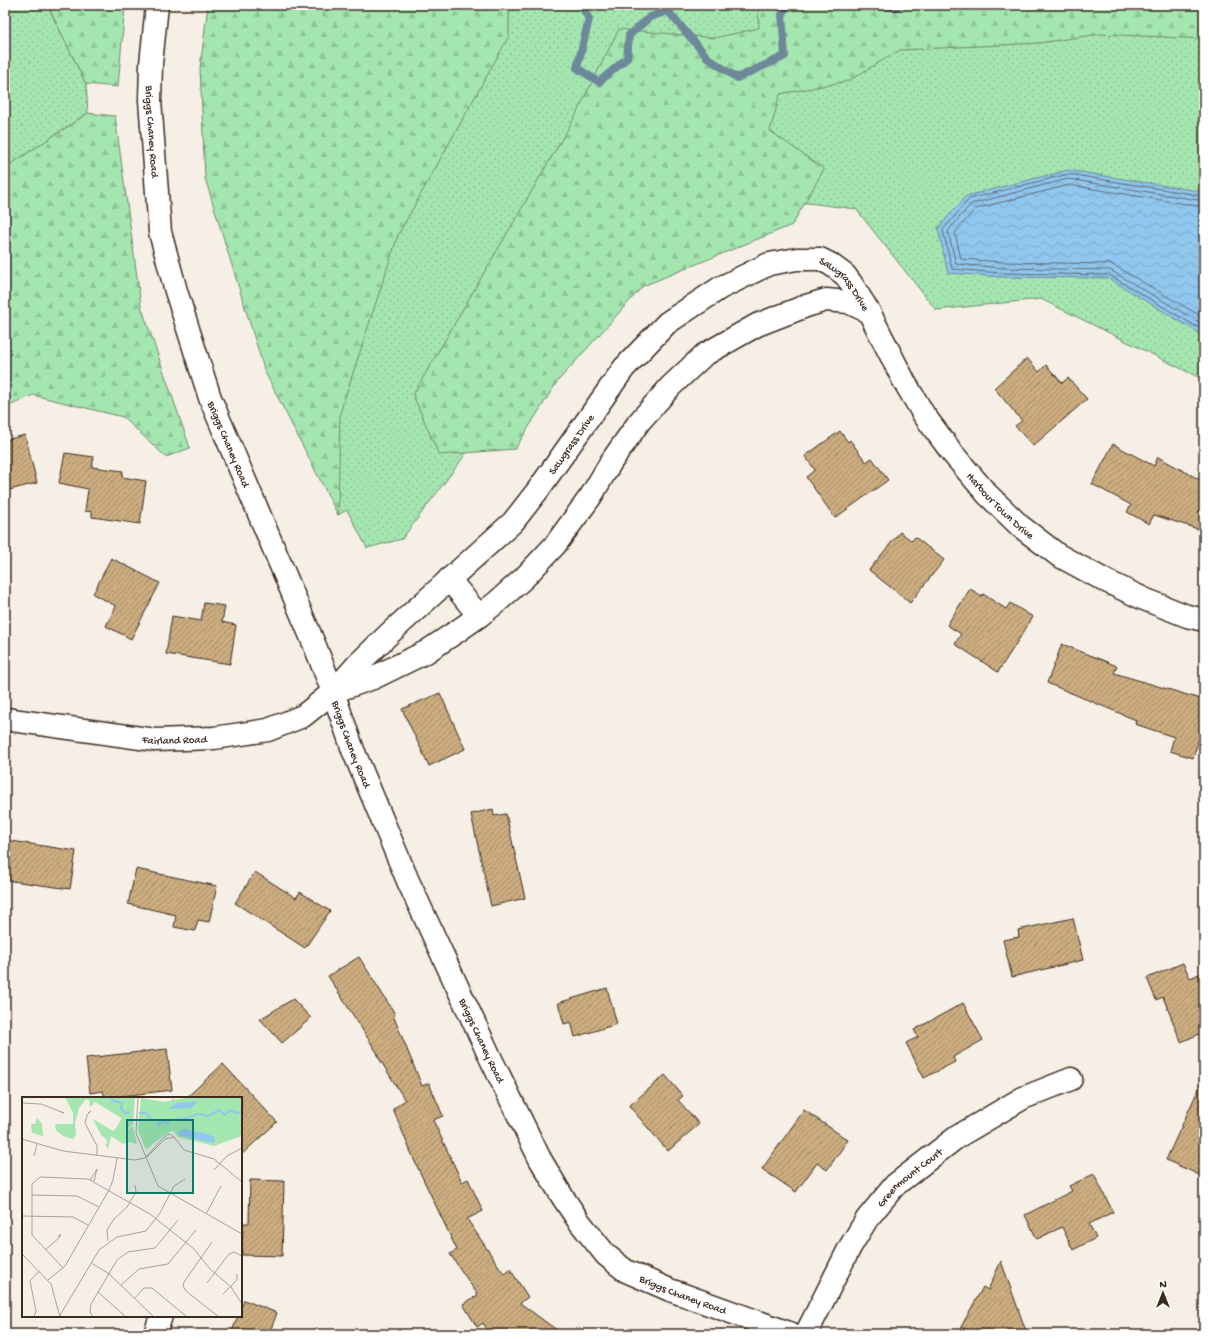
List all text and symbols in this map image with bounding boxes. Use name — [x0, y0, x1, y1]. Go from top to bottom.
street label: Briggs Chaney Road — [142, 84, 160, 180]
street label: Sawgrass Drive — [817, 256, 871, 314]
street label: Briggs Chaney Road — [204, 399, 252, 491]
street label: Sawgrass Drive — [547, 412, 598, 477]
street label: Harbour Town Drive — [963, 471, 1036, 543]
street label: Briggs Chaney Road — [328, 698, 373, 791]
street label: Fairland Road — [140, 734, 209, 748]
street label: Briggs Chaney Road — [455, 996, 506, 1087]
inset map — [22, 1097, 242, 1317]
street label: Greenmount Court — [875, 1146, 947, 1210]
street label: Briggs Chaney Road — [636, 1273, 729, 1318]
north arrow — [1143, 1273, 1183, 1313]
text: N — [1159, 1279, 1167, 1291]

